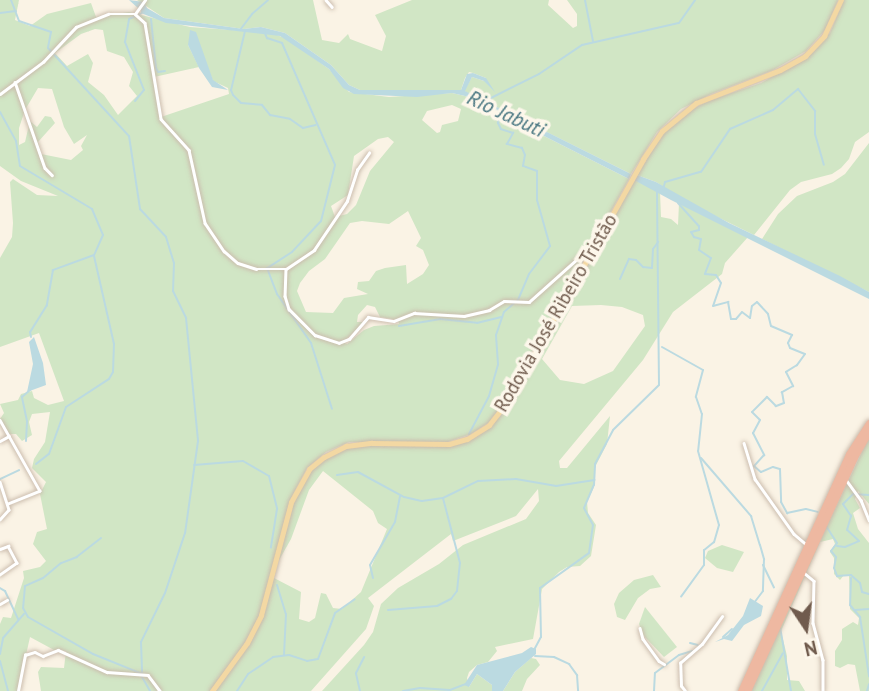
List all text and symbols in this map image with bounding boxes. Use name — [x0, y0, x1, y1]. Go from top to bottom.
water label: Rio Jabuti — [463, 85, 549, 143]
street label: Rodovia José Ribeiro Tristão — [490, 210, 622, 416]
north arrow — [771, 593, 841, 663]
text: N — [802, 635, 820, 662]

